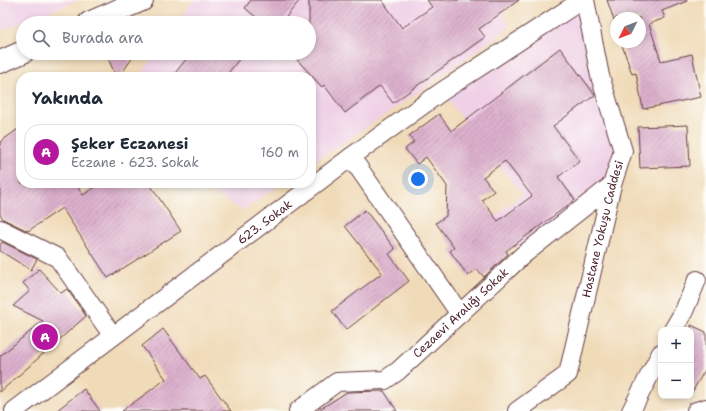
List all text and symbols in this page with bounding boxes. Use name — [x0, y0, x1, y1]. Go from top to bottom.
north arrow — [610, 12, 646, 48]
search box — [16, 16, 316, 60]
icon: search — [30, 27, 52, 49]
text: Burada ara — [62, 28, 143, 48]
text: Yakında — [32, 87, 103, 109]
text: Şeker Eczanesi — [71, 134, 188, 154]
text: A — [41, 144, 51, 161]
text: 160 m — [261, 144, 299, 161]
text: Eczane · 623. Sokak — [71, 154, 199, 171]
street label: Hastane Yokuşu Caddesi — [578, 158, 627, 299]
your location — [408, 169, 428, 189]
street label: 623. Sokak — [234, 196, 296, 248]
street label: Cezaevi Aralığı Sokak — [409, 264, 512, 361]
pin: A — [32, 322, 58, 352]
map controls — [658, 327, 694, 399]
button: + — [658, 327, 694, 363]
button: − — [658, 363, 694, 399]

